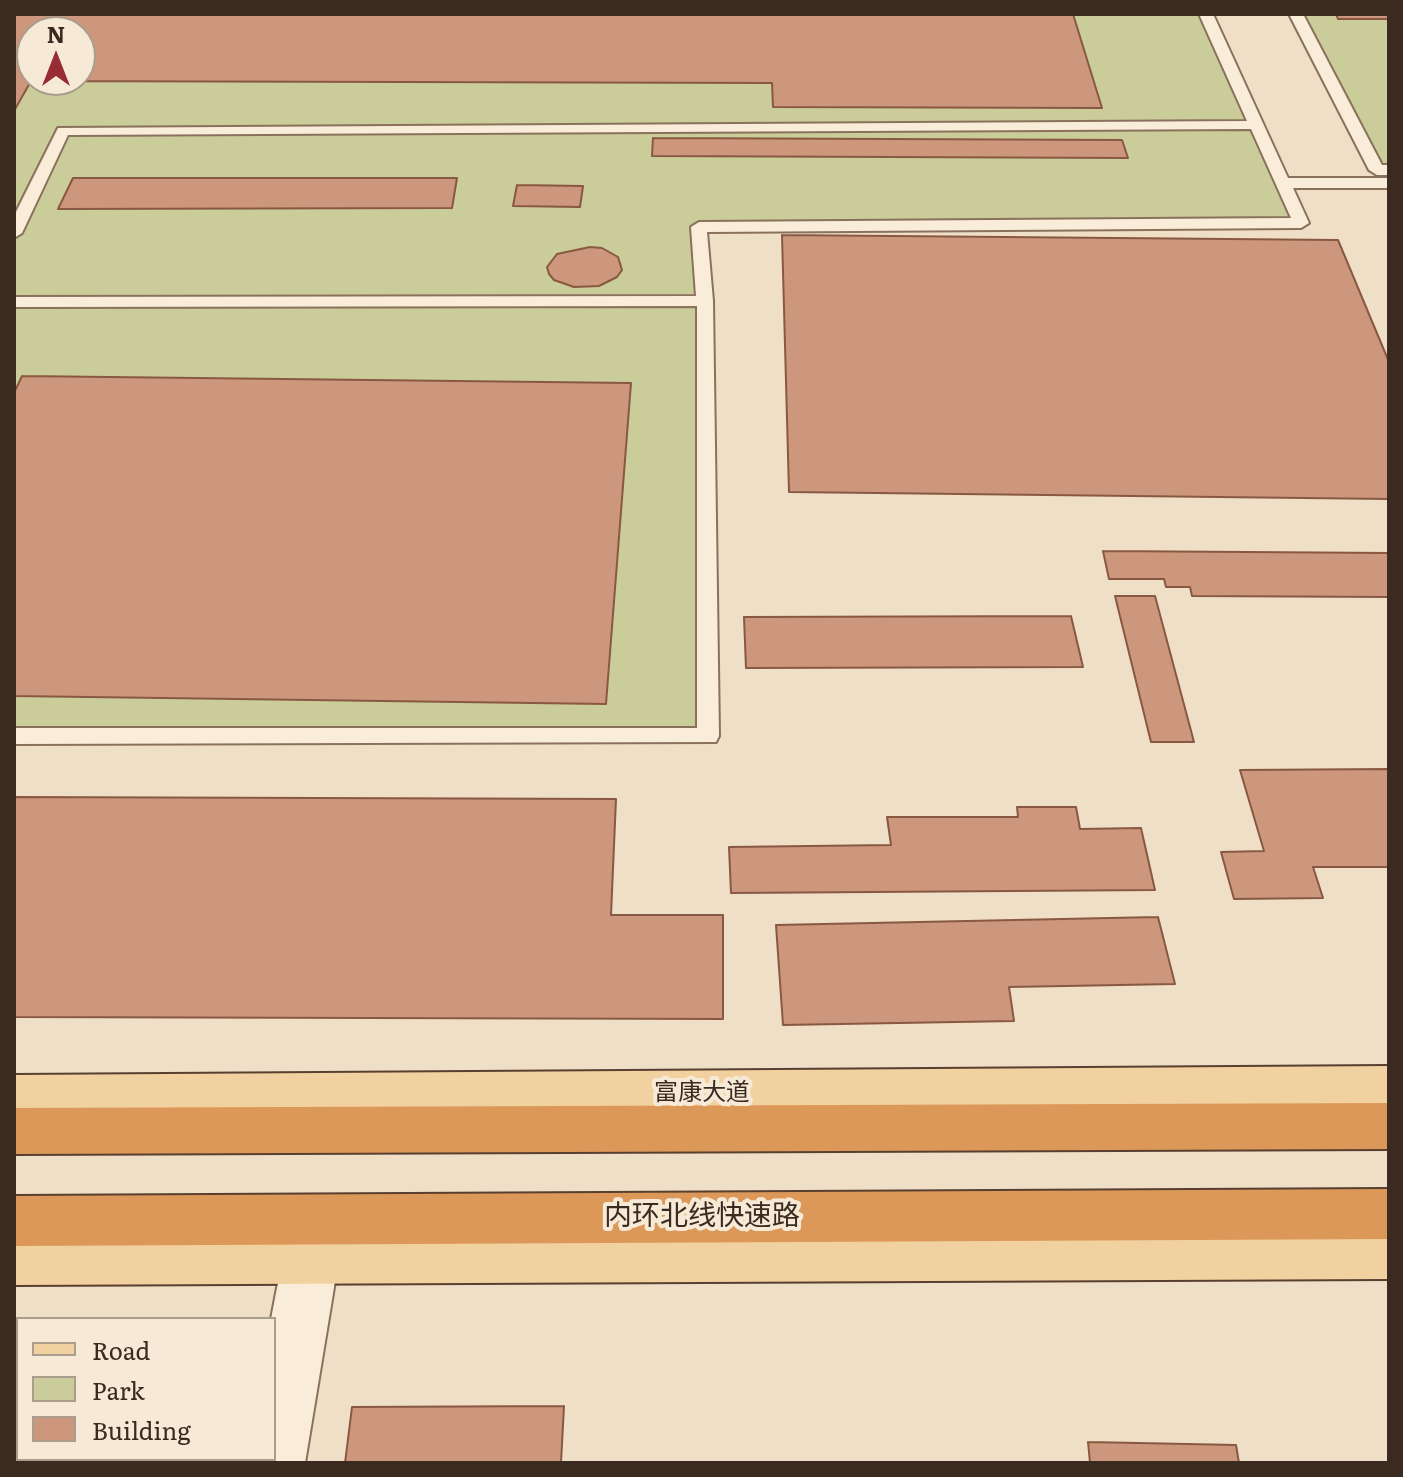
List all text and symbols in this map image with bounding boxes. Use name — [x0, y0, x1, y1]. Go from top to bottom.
north arrow — [16, 16, 96, 96]
text: N — [47, 17, 65, 50]
street label: 富康大道 — [654, 1079, 750, 1107]
street label: 内环北线快速路 — [604, 1200, 800, 1234]
legend — [16, 1317, 276, 1461]
text: Road — [92, 1332, 150, 1367]
text: Park — [92, 1372, 145, 1407]
text: Building — [92, 1412, 191, 1447]

